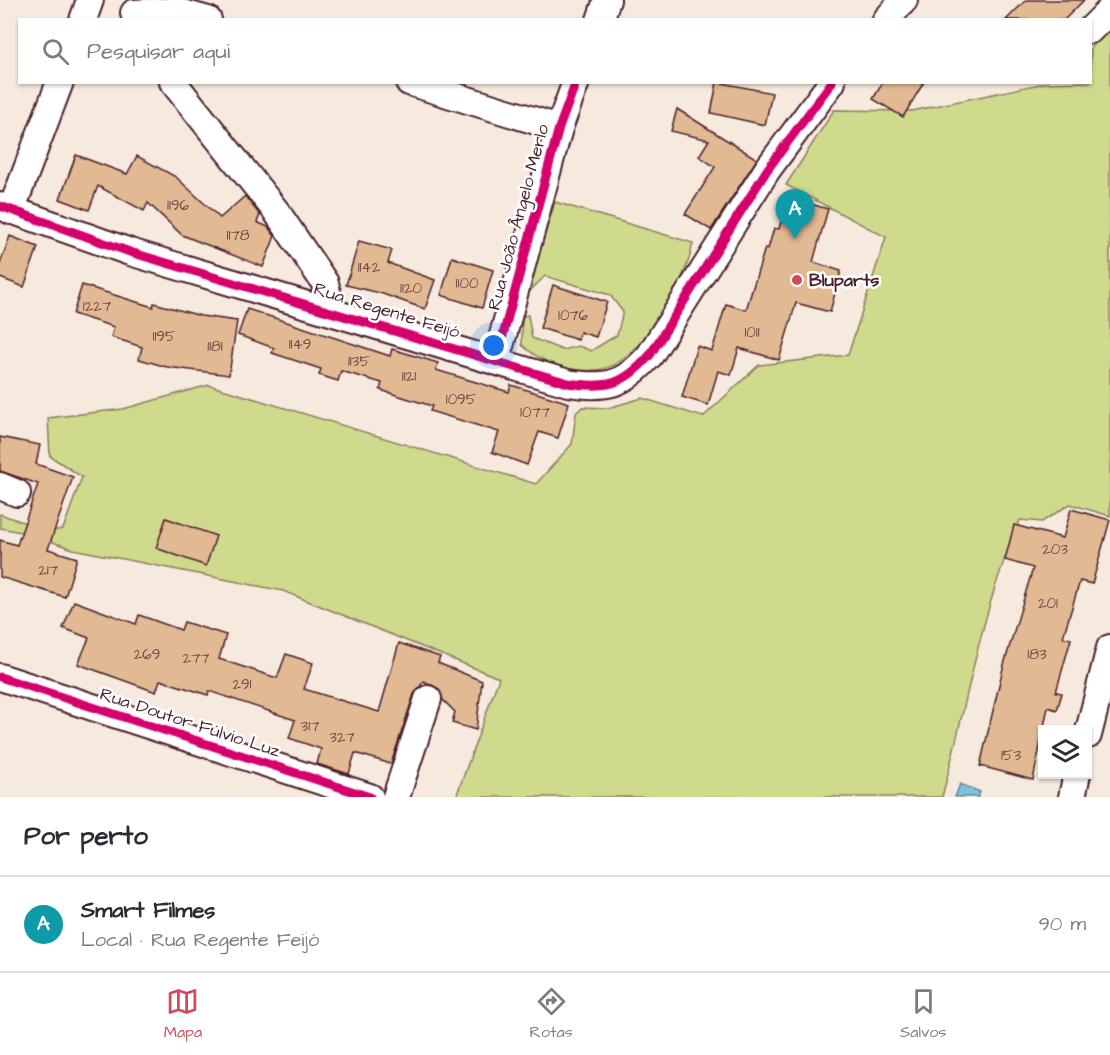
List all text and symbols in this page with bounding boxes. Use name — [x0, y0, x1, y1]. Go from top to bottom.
search box — [18, 18, 1092, 84]
icon: search — [39, 35, 72, 68]
text: Pesquisar aqui — [87, 36, 230, 67]
street label: Rua João Ângelo Merlo — [482, 121, 556, 313]
pin: A — [776, 190, 814, 239]
house number: 1196 — [167, 195, 189, 216]
house number: 1178 — [227, 225, 250, 246]
house number: 1142 — [358, 257, 381, 278]
place label: Bluparts — [809, 268, 879, 293]
house number: 1100 — [456, 273, 479, 294]
marker: Bluparts — [790, 273, 804, 287]
street label: Rua Regente Feijó — [311, 276, 463, 346]
house number: 1120 — [400, 278, 422, 299]
house number: 1227 — [83, 296, 111, 317]
house number: 1076 — [558, 305, 589, 326]
house number: 1011 — [744, 322, 760, 343]
house number: 1195 — [153, 326, 176, 347]
your location — [479, 331, 508, 360]
house number: 1149 — [289, 334, 311, 355]
house number: 1181 — [207, 336, 223, 357]
house number: 1135 — [348, 351, 370, 372]
house number: 1121 — [402, 366, 416, 387]
house number: 1095 — [446, 389, 477, 410]
house number: 1077 — [520, 402, 550, 423]
house number: 203 — [1042, 539, 1068, 560]
house number: 217 — [38, 560, 58, 581]
house number: 201 — [1038, 593, 1058, 614]
house number: 269 — [134, 644, 160, 665]
house number: 183 — [1027, 644, 1047, 665]
house number: 277 — [182, 648, 210, 669]
house number: 291 — [232, 674, 252, 695]
street label: Rua Doutor Fúlvio Luz — [97, 682, 283, 763]
house number: 317 — [301, 716, 319, 737]
map controls — [1038, 725, 1092, 779]
button: layers — [1038, 725, 1092, 779]
house number: 327 — [329, 727, 355, 748]
house number: 153 — [1001, 745, 1021, 766]
text: Por perto — [24, 818, 148, 854]
text: Smart Filmes — [81, 895, 215, 926]
text: A — [37, 910, 50, 938]
text: 90 m — [1038, 910, 1086, 938]
text: Local · Rua Regente Feijó — [81, 926, 319, 954]
tab: Mapa — [164, 985, 202, 1043]
tab: Rotas — [530, 985, 573, 1043]
tab: Salvos — [900, 985, 946, 1043]

